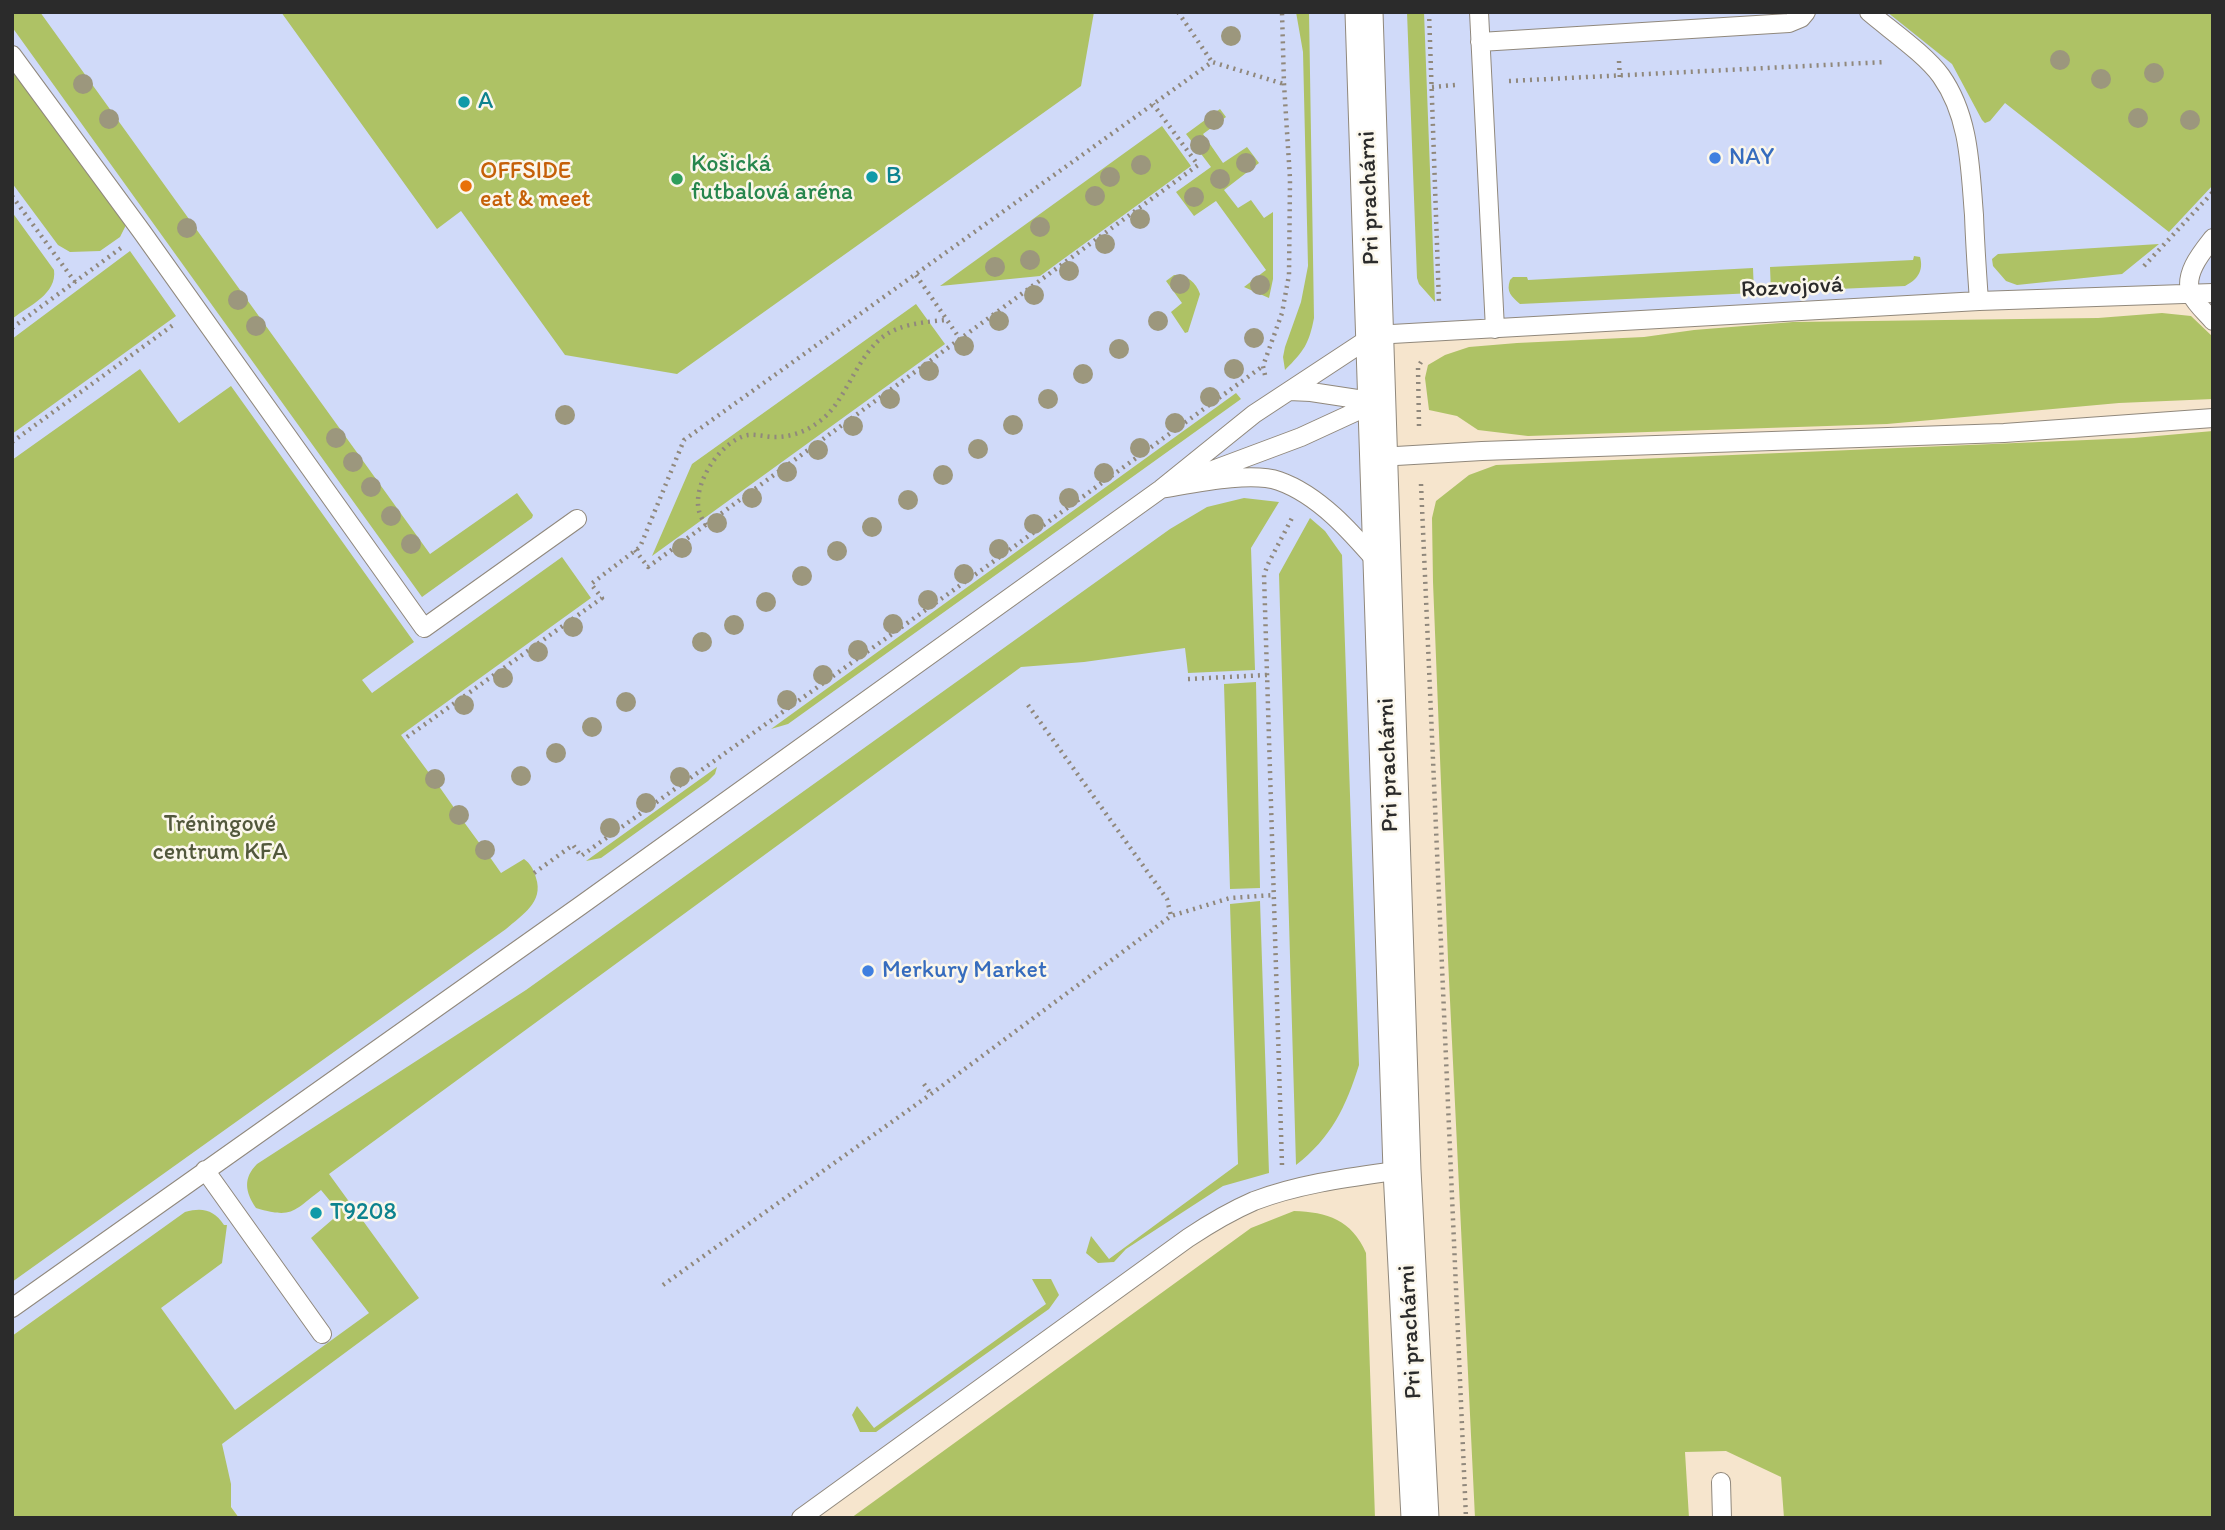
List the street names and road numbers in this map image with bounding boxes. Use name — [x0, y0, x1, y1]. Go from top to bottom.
street label: Pri prachárni — [1353, 130, 1387, 266]
street label: Rozvojová — [1740, 271, 1844, 305]
street label: Pri prachárni — [1372, 697, 1406, 833]
street label: Pri prachárni — [1393, 1264, 1429, 1400]

